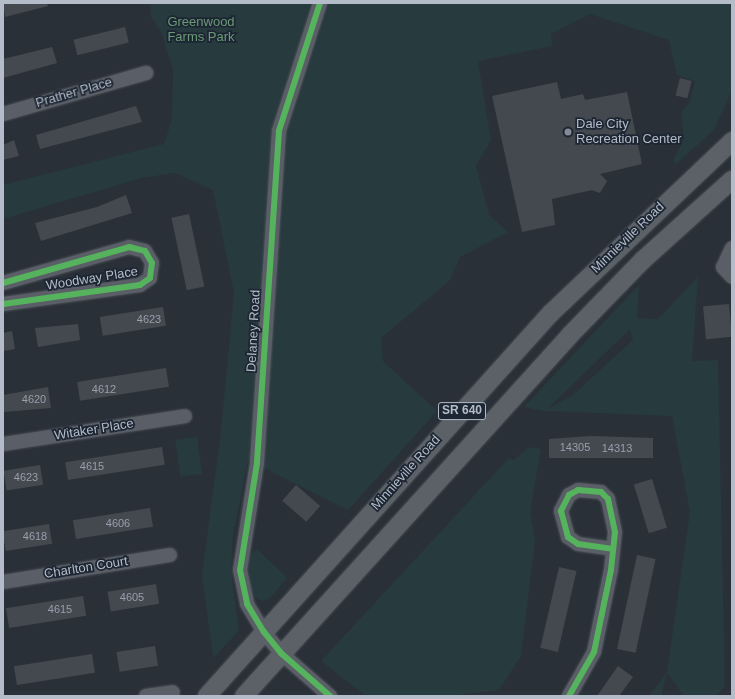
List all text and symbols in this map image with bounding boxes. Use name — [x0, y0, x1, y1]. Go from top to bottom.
park label: Greenwood Farms Park — [167, 15, 235, 46]
street label: Prather Place — [34, 75, 114, 111]
place label: Dale City Recreation Center — [576, 117, 681, 148]
marker: Dale City Recreation Center — [563, 127, 573, 137]
street label: Minnieville Road — [588, 199, 668, 277]
street label: Woodway Place — [45, 264, 139, 294]
street label: Delaney Road — [244, 289, 264, 373]
house number: 4623 — [137, 312, 161, 326]
house number: 4612 — [92, 382, 116, 396]
house number: 4620 — [22, 392, 46, 406]
road number: SR 640 — [437, 401, 487, 421]
street label: Witaker Place — [53, 416, 135, 444]
street label: Minnieville Road — [368, 432, 444, 514]
house number: 14305 — [560, 440, 590, 454]
house number: 14313 — [602, 441, 632, 455]
house number: 4615 — [80, 459, 104, 473]
house number: 4623 — [14, 470, 38, 484]
house number: 4606 — [106, 516, 130, 530]
house number: 4618 — [23, 529, 47, 543]
street label: Charlton Court — [43, 554, 129, 582]
house number: 4605 — [120, 590, 144, 604]
house number: 4615 — [48, 602, 72, 616]

